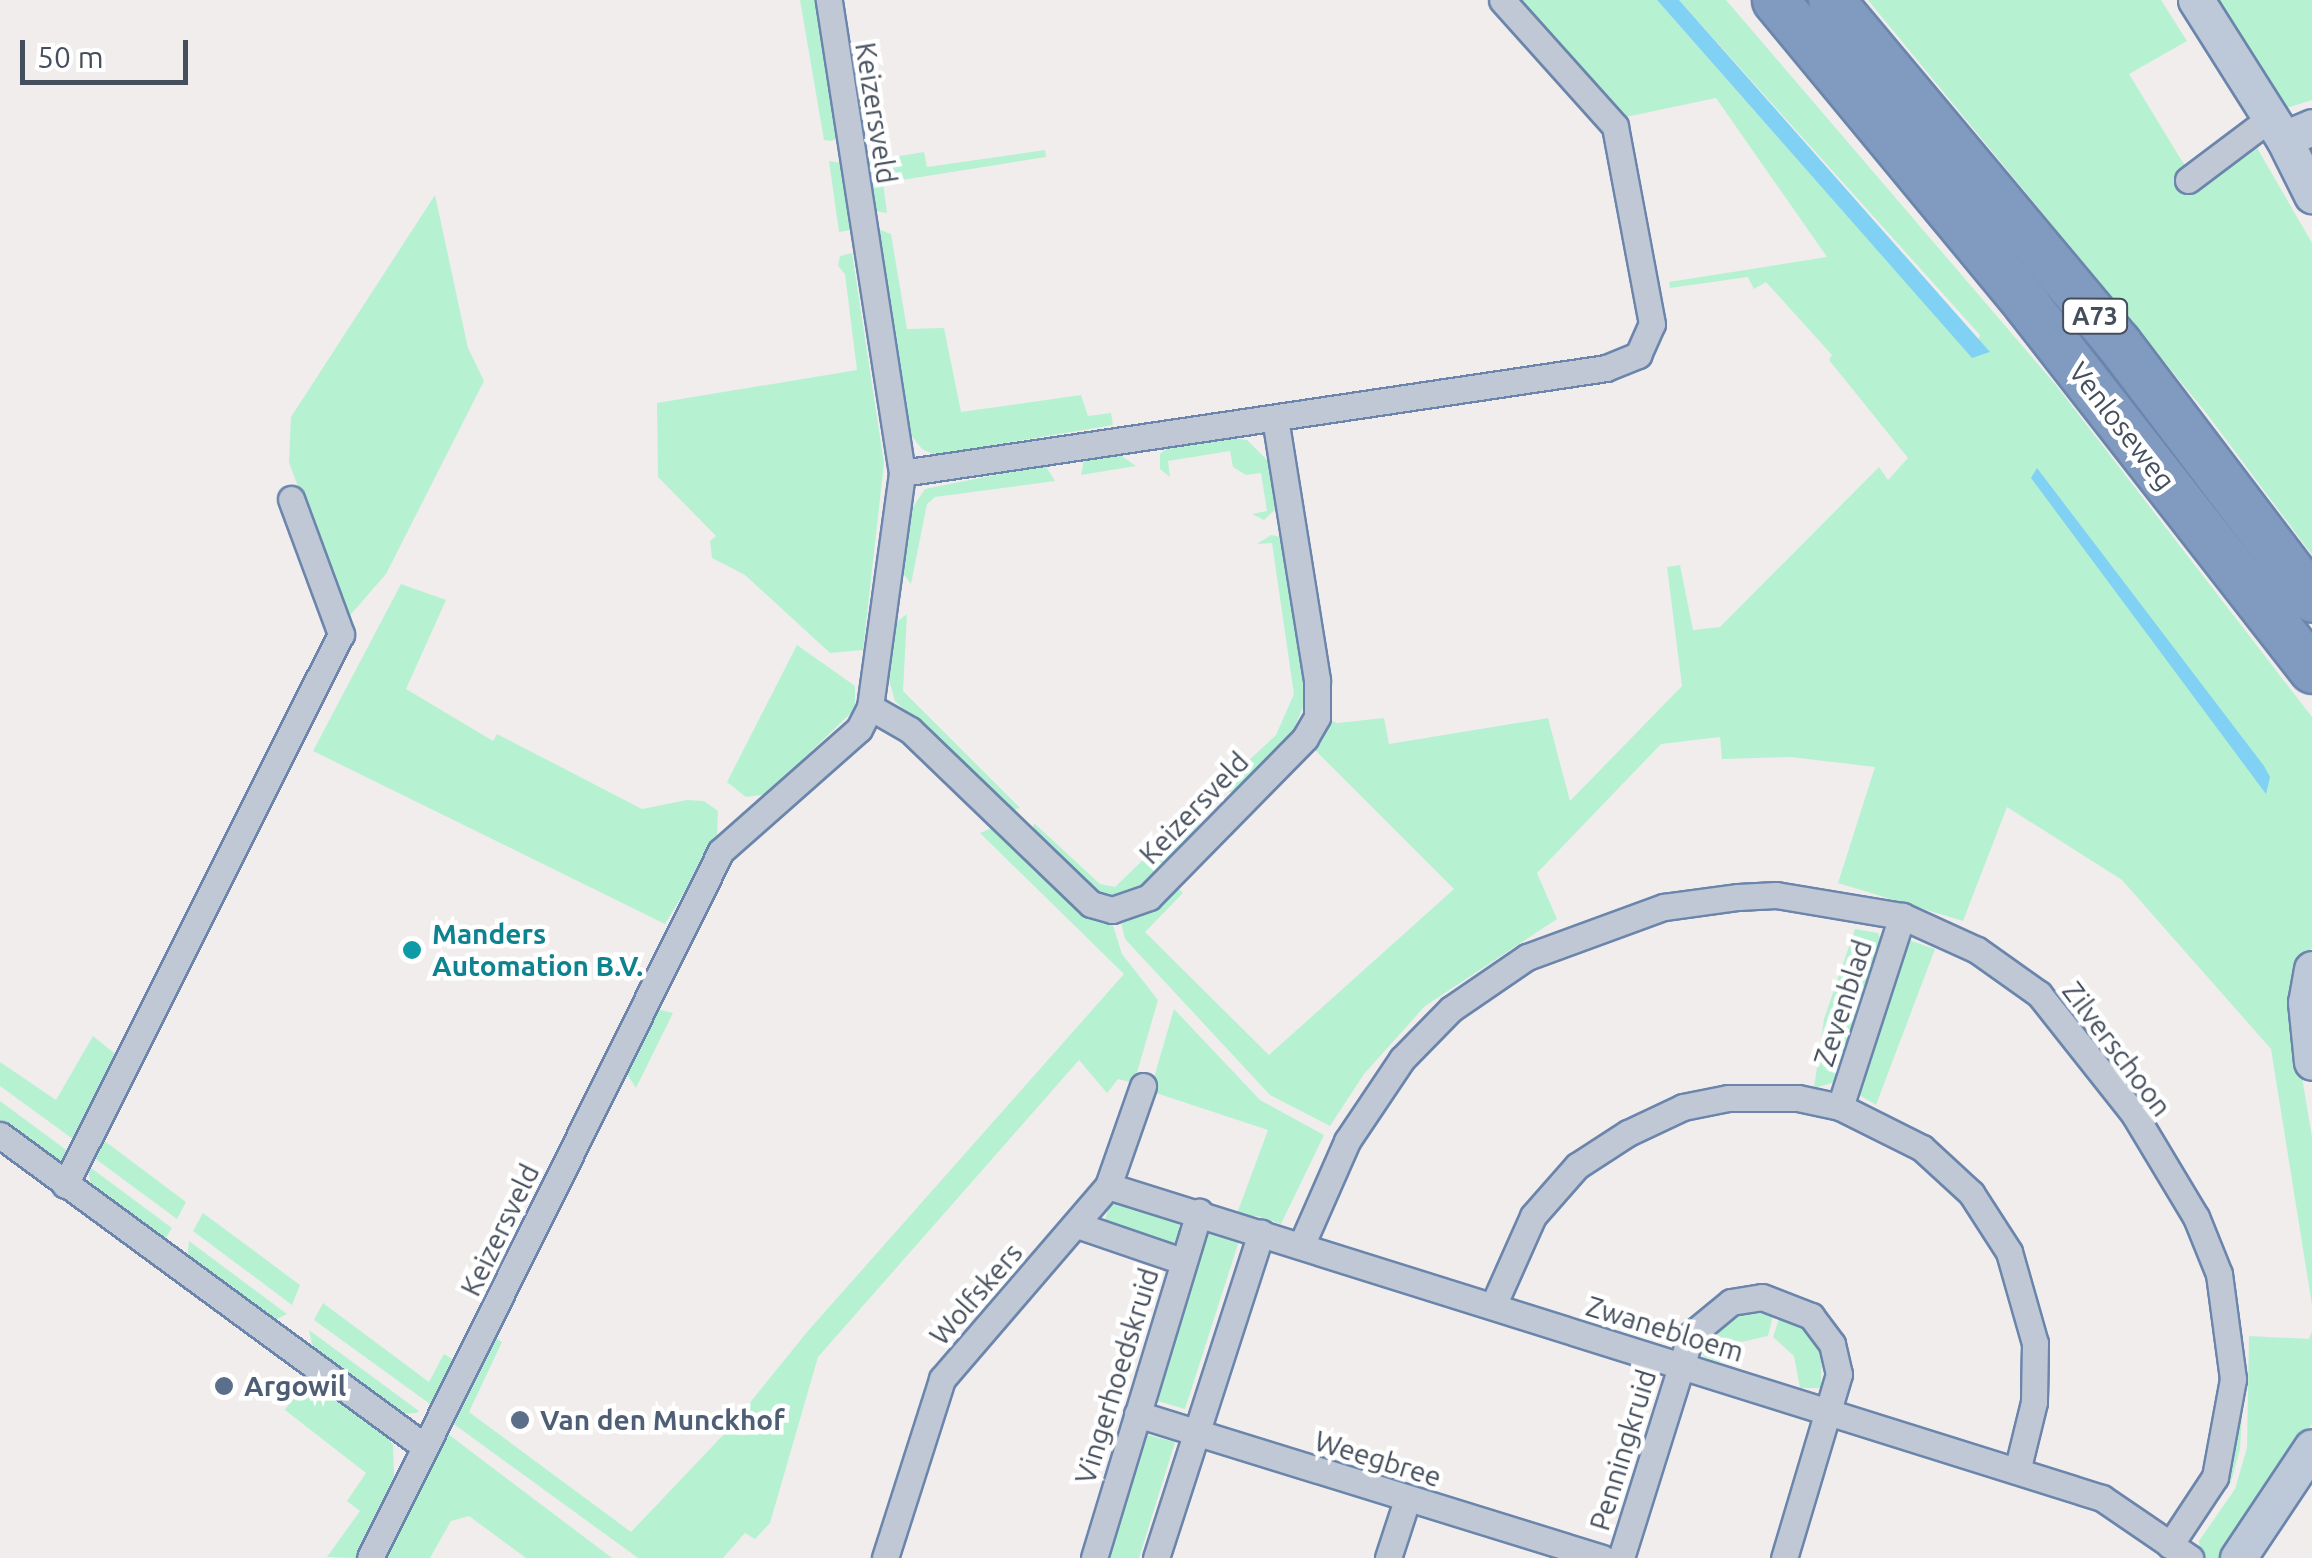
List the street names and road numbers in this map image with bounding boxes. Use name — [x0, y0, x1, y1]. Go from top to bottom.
street label: Keizersveld — [848, 40, 904, 186]
road number: A73 — [2060, 296, 2130, 336]
street label: Venloseweg — [2062, 355, 2182, 497]
street label: Keizersveld — [1132, 745, 1256, 871]
street label: Zevenblad — [1807, 936, 1879, 1070]
street label: Zilverschoon — [2055, 975, 2179, 1123]
street label: Keizersveld — [454, 1159, 546, 1301]
street label: Wolfskers — [923, 1236, 1029, 1352]
street label: Vingerhoedskruid — [1068, 1264, 1166, 1488]
street label: Zwanebloem — [1582, 1289, 1748, 1369]
street label: Penningkruid — [1583, 1366, 1663, 1534]
street label: Weegbree — [1311, 1424, 1445, 1494]

